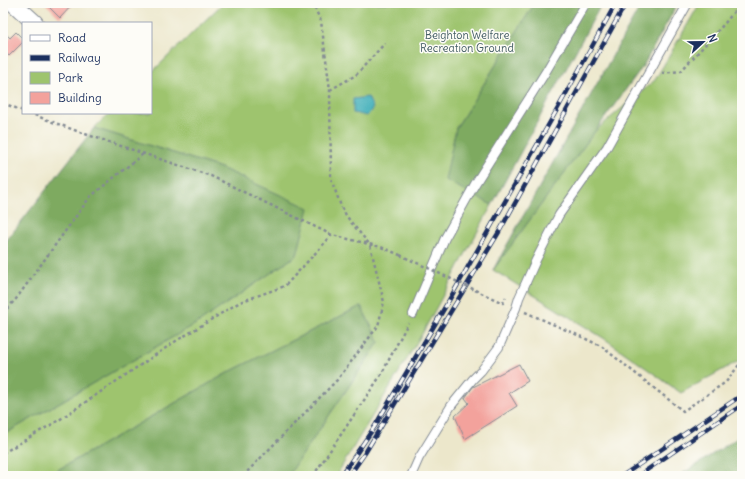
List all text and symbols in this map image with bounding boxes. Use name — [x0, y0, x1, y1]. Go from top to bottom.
legend — [22, 22, 152, 114]
north arrow — [683, 22, 723, 62]
park label: Beighton Welfare Recreation Ground — [420, 28, 514, 55]
text: Road — [58, 30, 86, 45]
text: N — [704, 32, 720, 44]
text: Railway — [58, 50, 101, 65]
text: Park — [58, 70, 83, 85]
text: Building — [58, 90, 102, 105]

